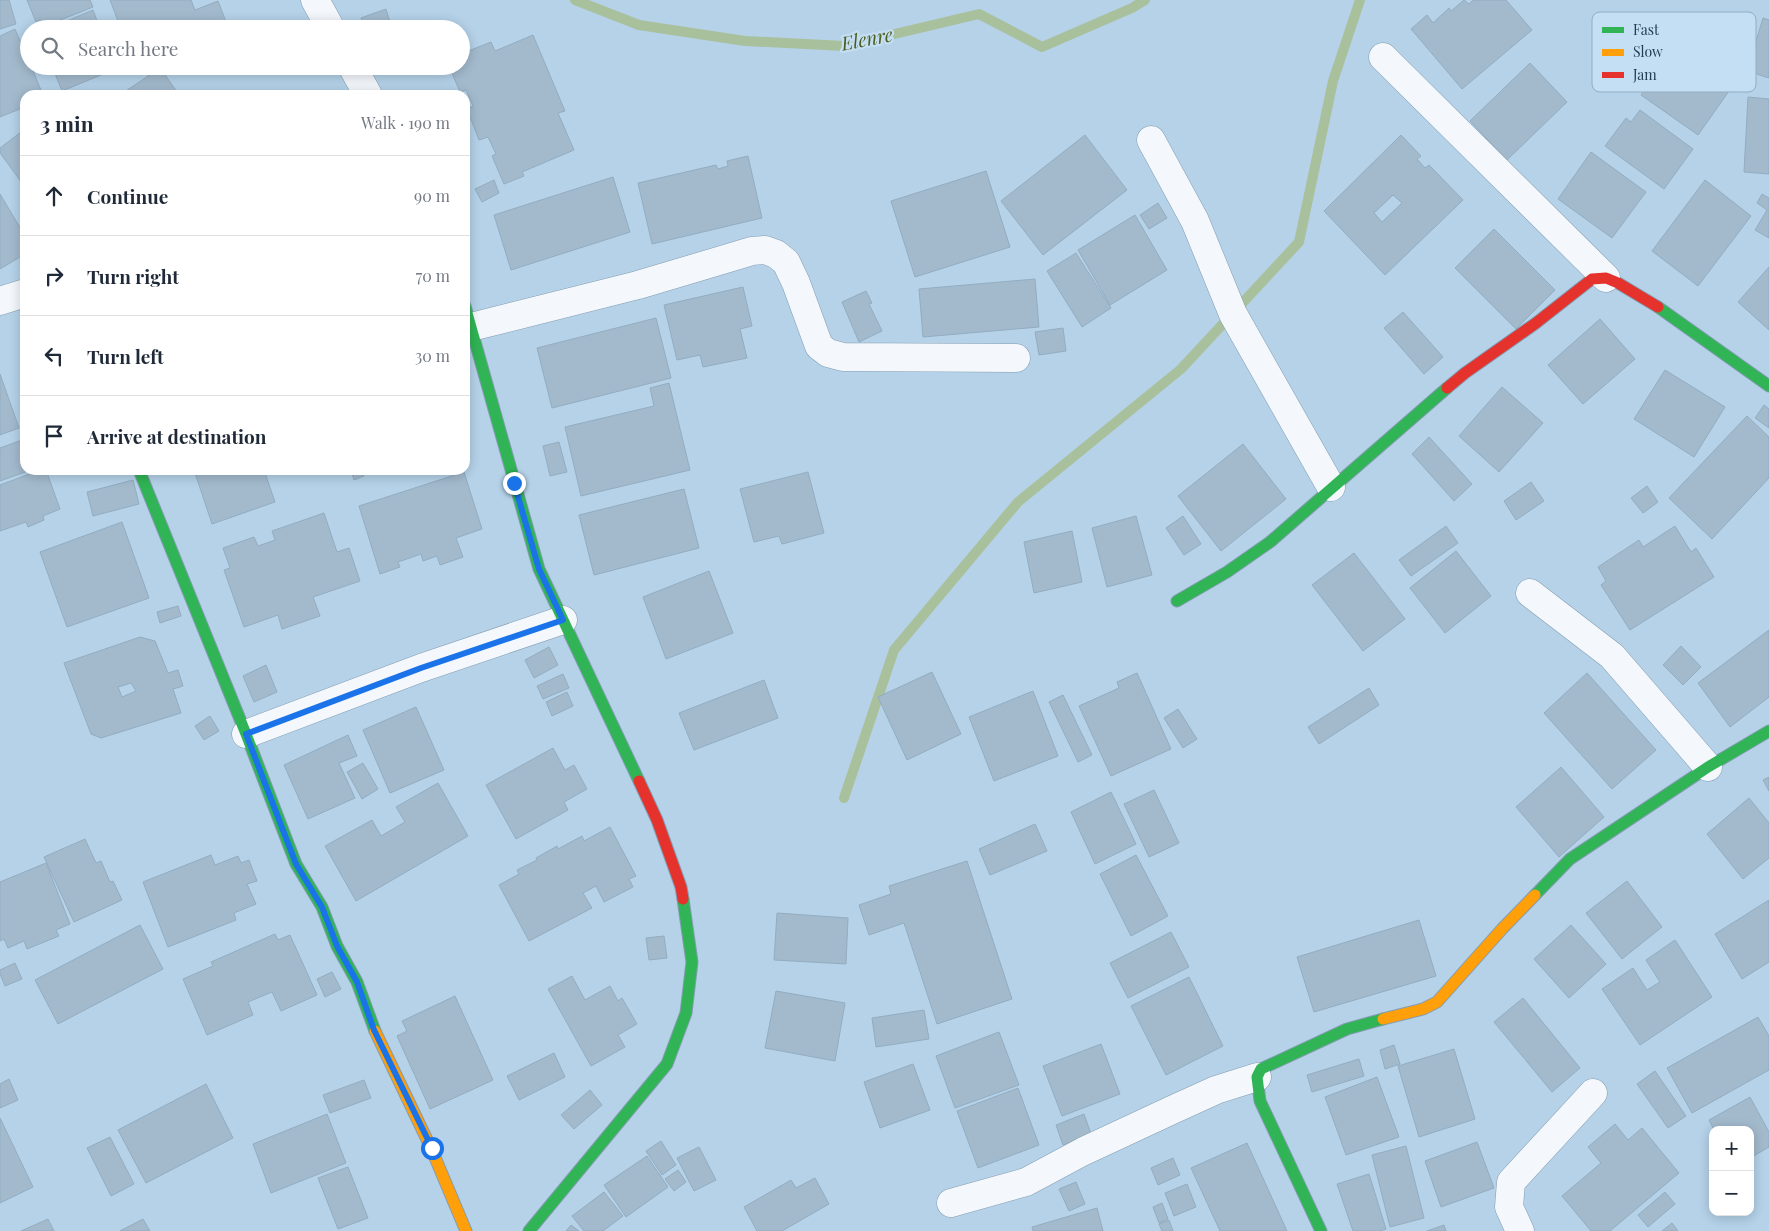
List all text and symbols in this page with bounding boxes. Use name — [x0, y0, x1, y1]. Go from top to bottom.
legend — [1592, 12, 1756, 92]
search box — [20, 20, 470, 75]
water label: Elenre — [838, 20, 895, 56]
text: Fast — [1633, 20, 1660, 39]
icon: search — [38, 34, 66, 62]
text: Search here — [78, 35, 178, 61]
text: Slow — [1633, 42, 1663, 61]
text: Jam — [1632, 65, 1657, 84]
text: 3 min — [40, 109, 94, 137]
text: Walk · 190 m — [361, 112, 450, 133]
icon: ahead — [40, 182, 68, 210]
text: Continue — [87, 183, 168, 209]
text: 90 m — [414, 185, 450, 206]
icon: right — [40, 262, 68, 290]
text: Turn right — [87, 263, 179, 289]
text: 70 m — [416, 265, 450, 286]
icon: left — [40, 342, 68, 370]
text: Turn left — [87, 343, 164, 369]
text: 30 m — [415, 345, 450, 366]
icon: arrive — [40, 422, 68, 450]
text: Arrive at destination — [87, 423, 267, 449]
route end — [503, 472, 526, 495]
map controls — [1709, 1126, 1754, 1216]
button: + — [1709, 1126, 1754, 1171]
route start — [421, 1137, 444, 1160]
button: − — [1709, 1171, 1754, 1216]

